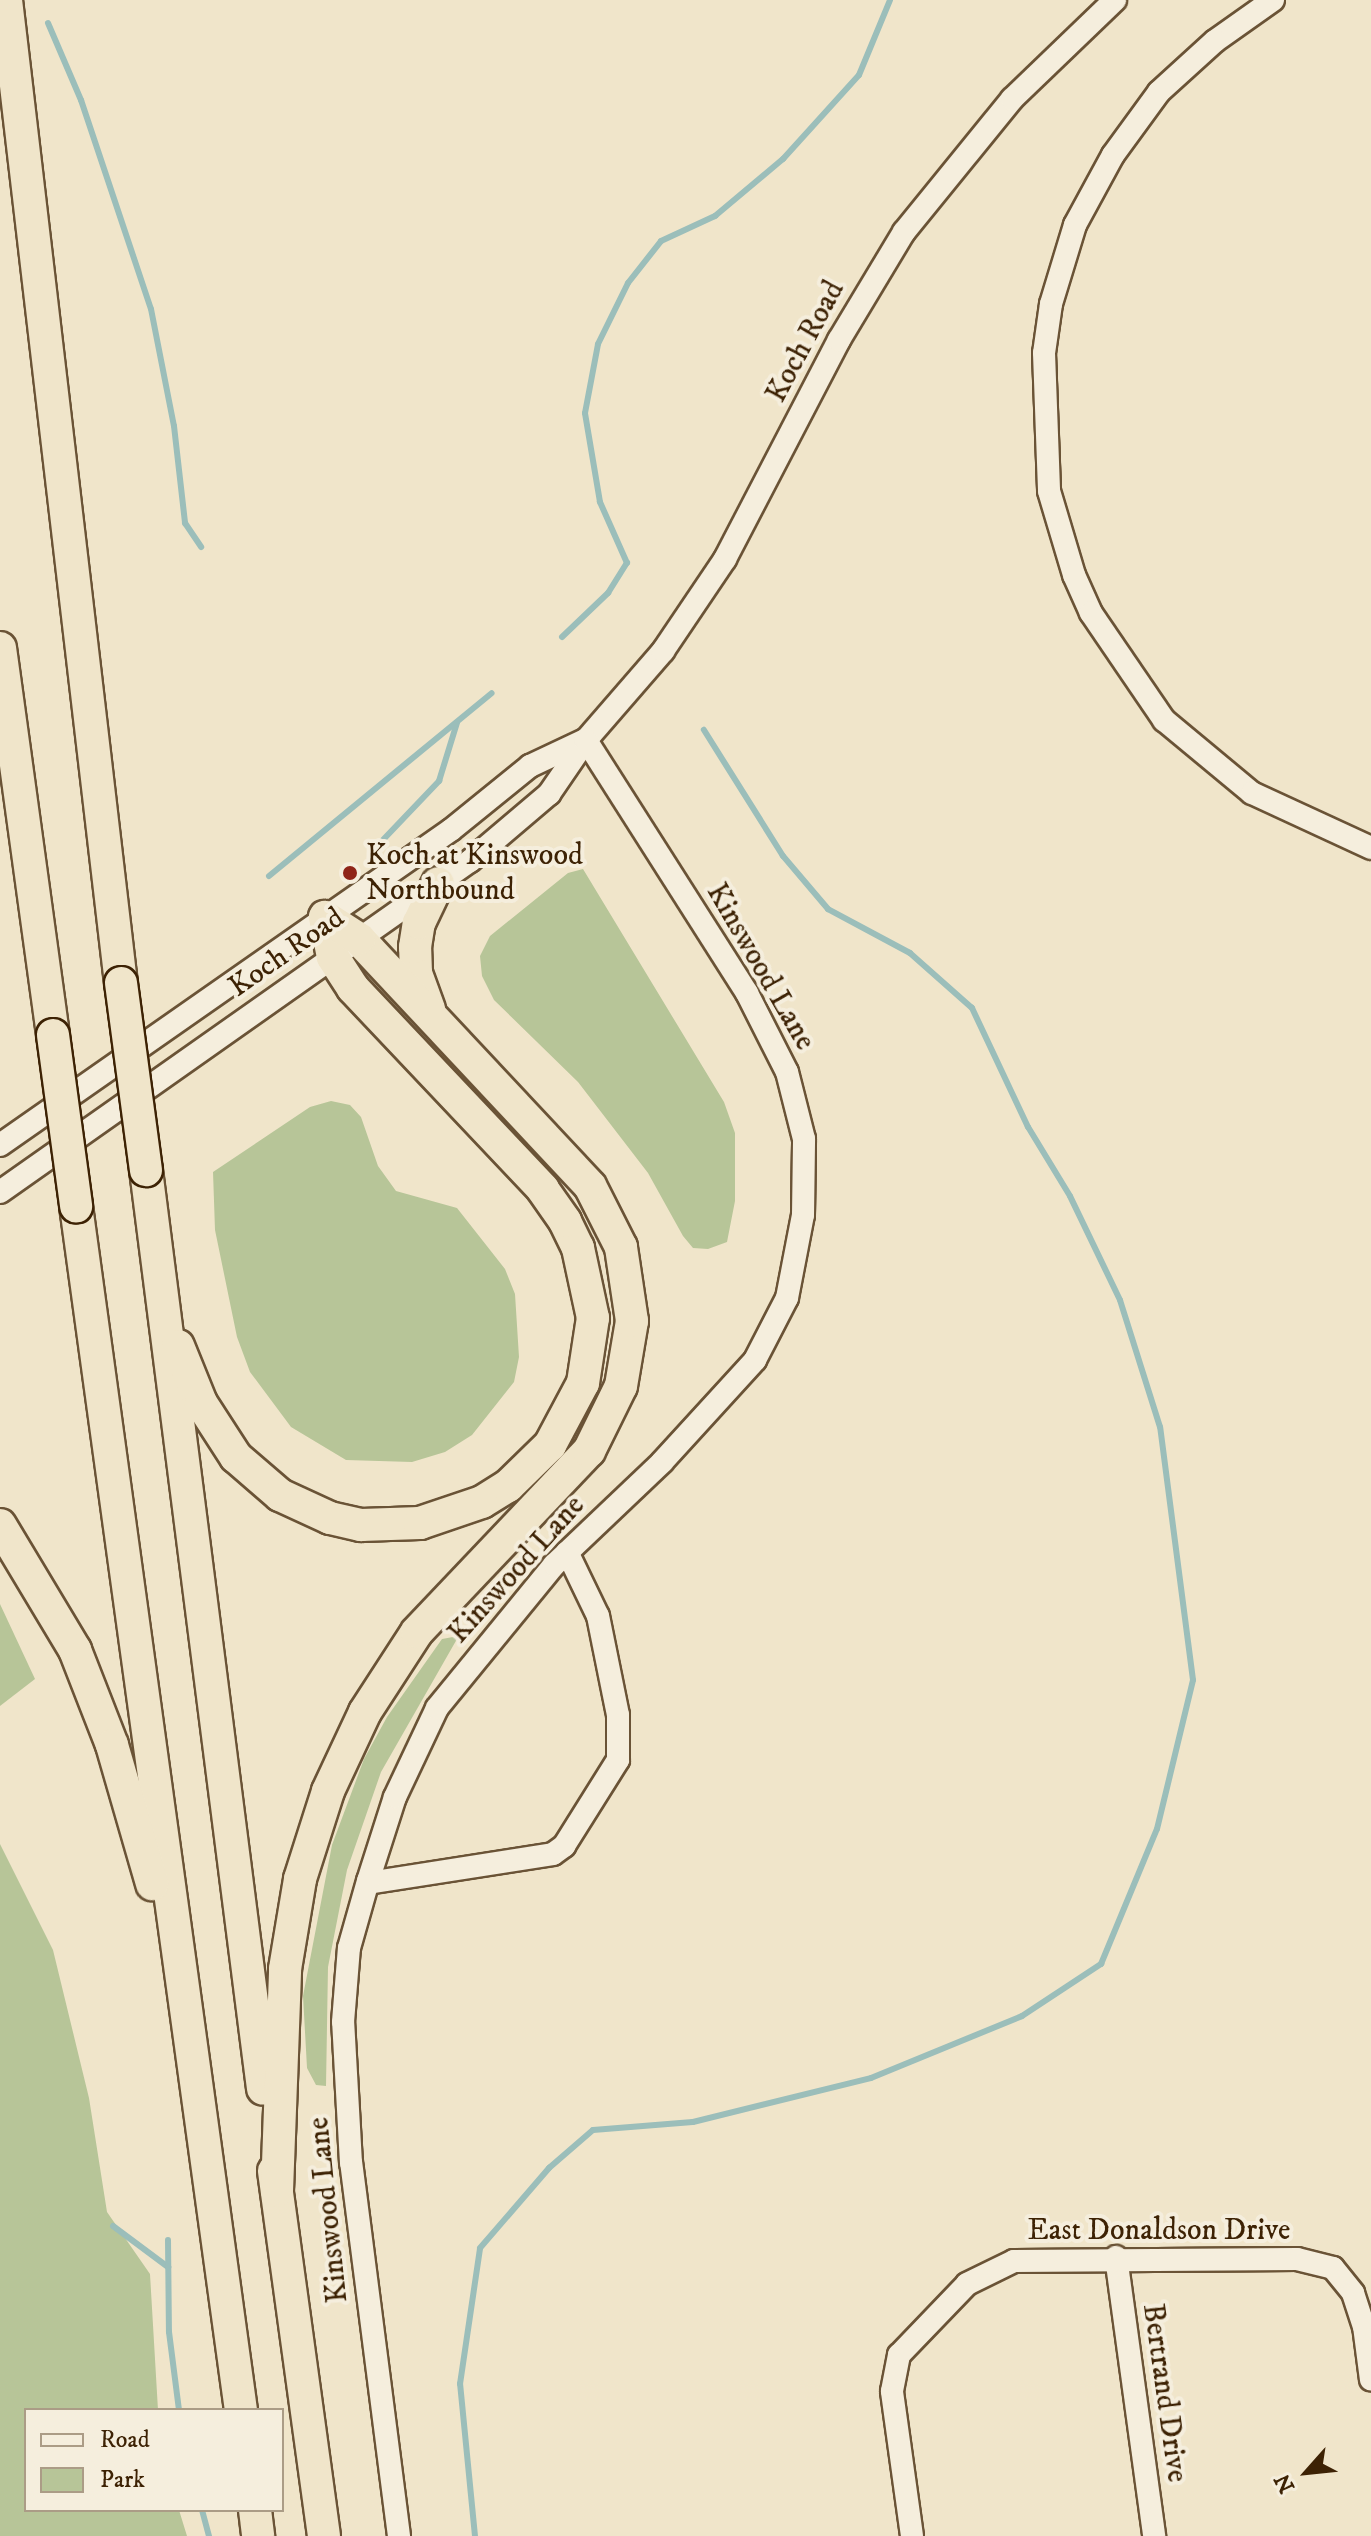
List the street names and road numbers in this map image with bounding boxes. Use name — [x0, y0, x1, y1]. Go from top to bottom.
street label: Koch Road — [759, 275, 853, 409]
street label: Kinswood Lane — [698, 877, 822, 1057]
street label: Koch Road — [222, 900, 352, 1006]
street label: Kinswood Lane — [441, 1489, 593, 1651]
street label: Kinswood Lane — [301, 2115, 357, 2305]
street label: East Donaldson Drive — [1028, 2213, 1290, 2249]
street label: Bertrand Drive — [1134, 2301, 1194, 2485]

